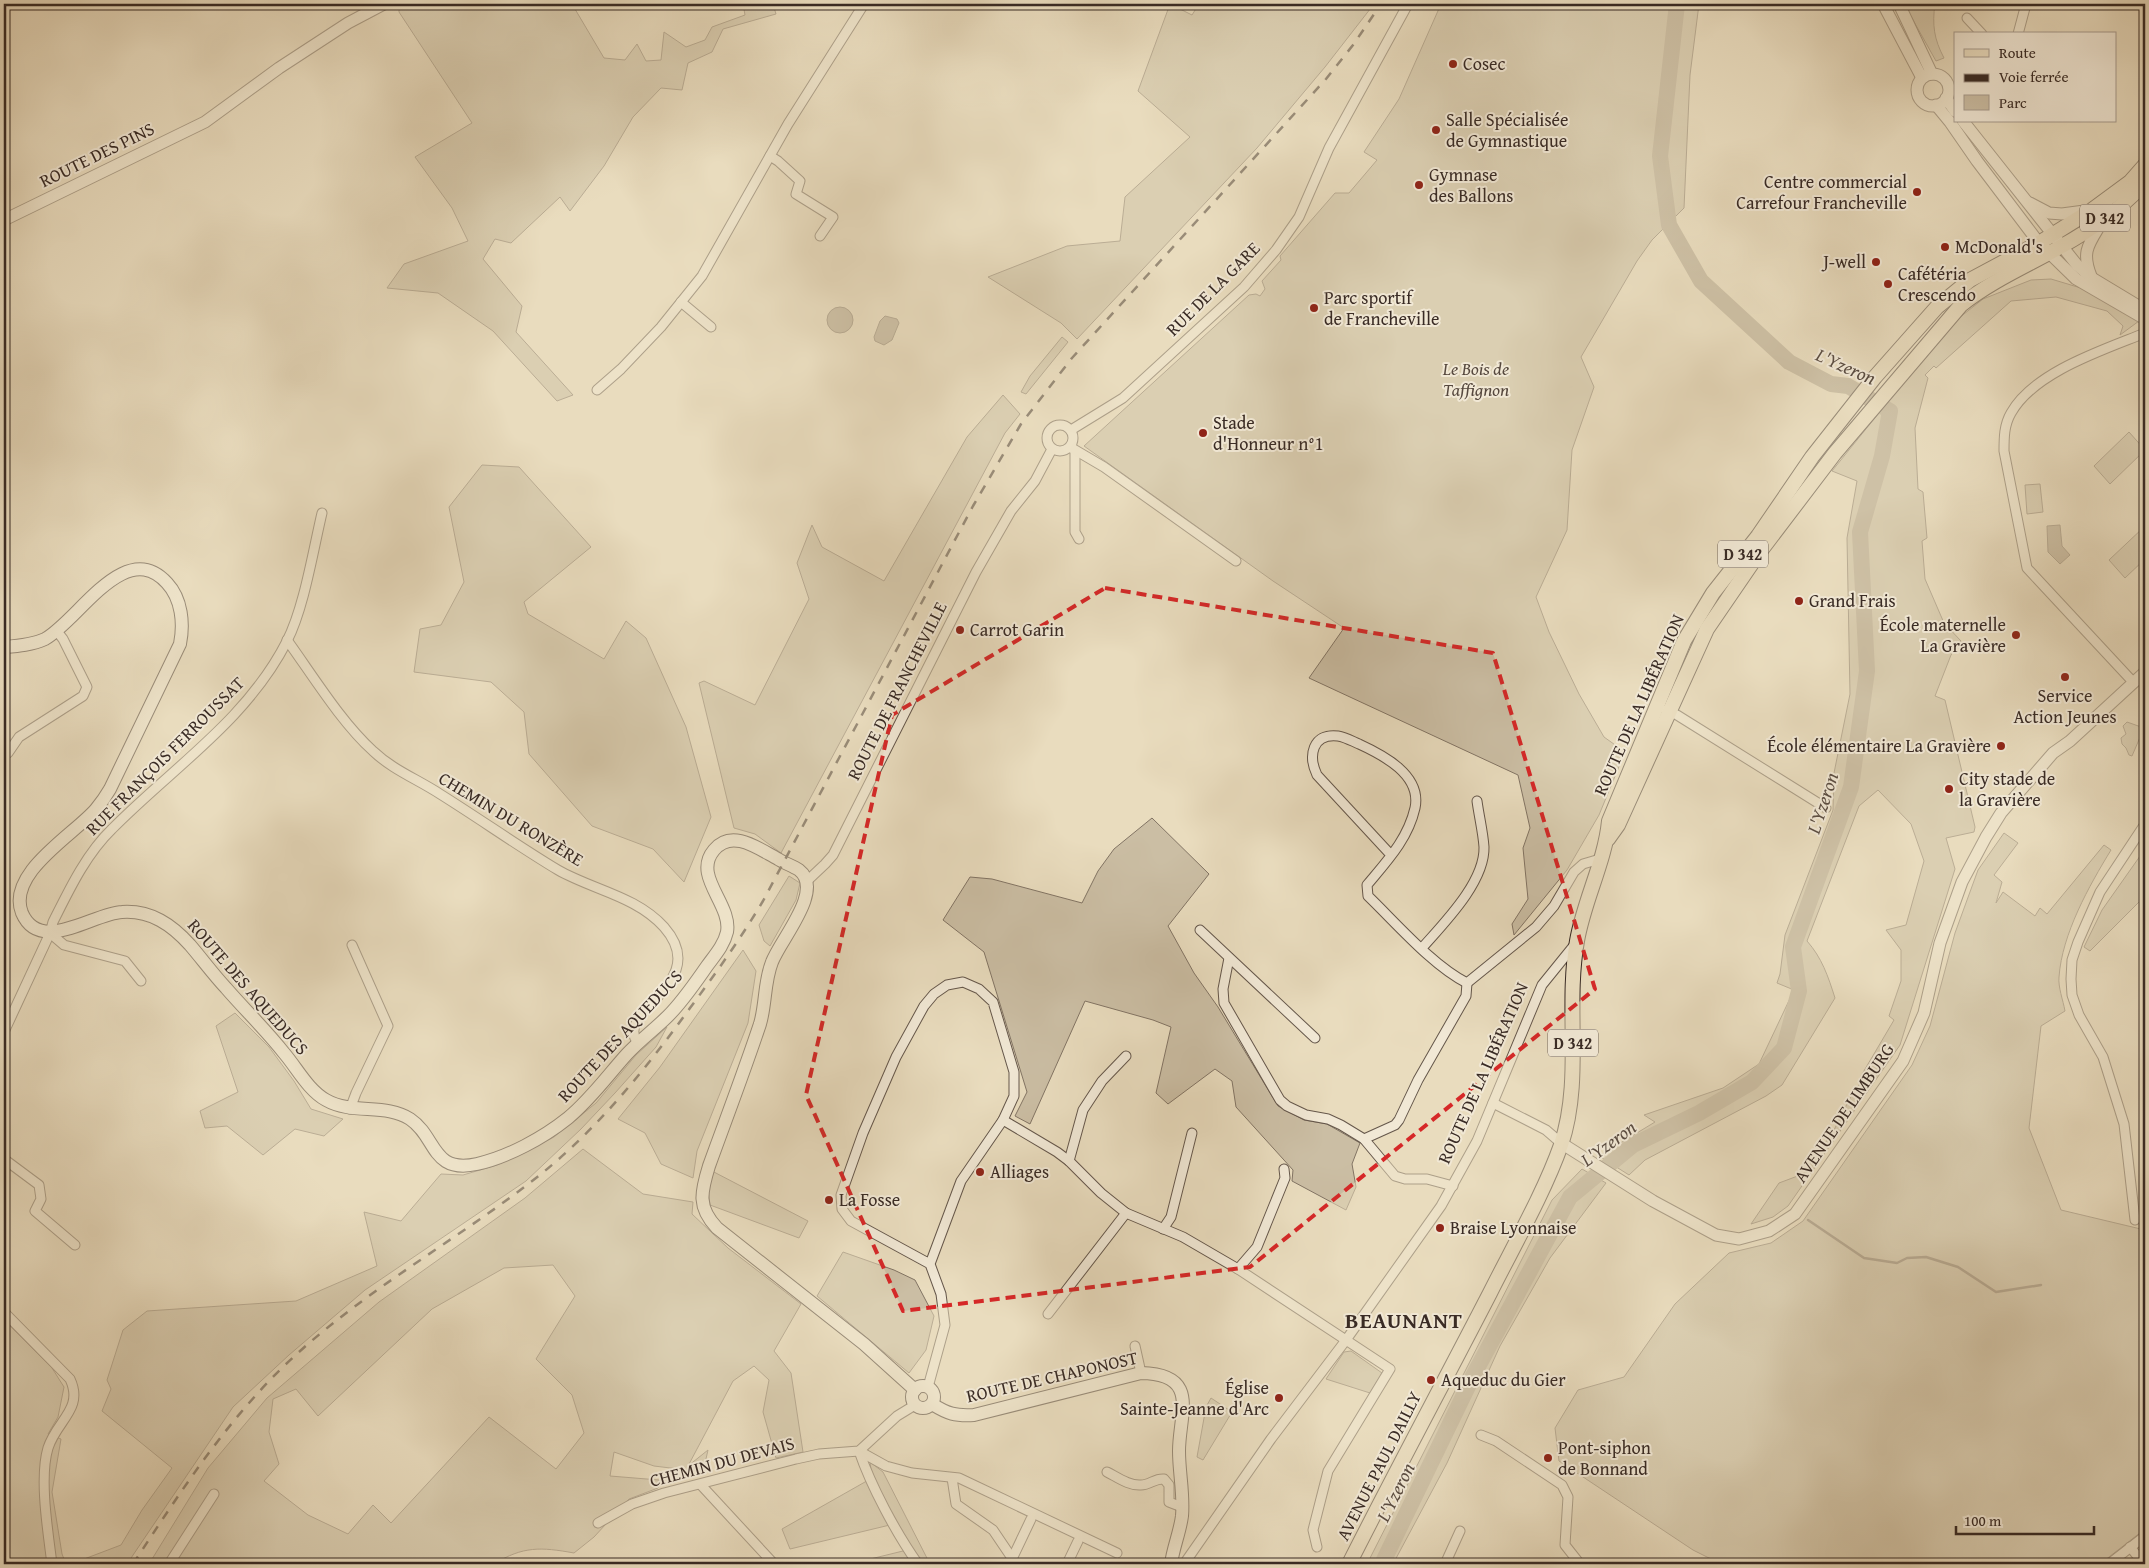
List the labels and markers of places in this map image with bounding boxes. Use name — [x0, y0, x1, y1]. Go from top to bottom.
place label: Cosec — [1463, 50, 1506, 77]
marker: Cosec — [1447, 58, 1459, 70]
place label: Salle Spécialisée de Gymnastique — [1446, 106, 1568, 154]
marker: Salle Spécialisée de Gymnastique — [1430, 124, 1442, 136]
place label: Gymnase des Ballons — [1429, 161, 1513, 209]
place label: Centre commercial Carrefour Francheville — [1736, 168, 1907, 216]
marker: Gymnase des Ballons — [1413, 179, 1425, 191]
marker: Centre commercial Carrefour Francheville — [1911, 186, 1923, 198]
place label: McDonald's — [1955, 233, 2043, 260]
marker: McDonald's — [1939, 241, 1951, 253]
place label: J-well — [1821, 248, 1866, 275]
marker: J-well — [1870, 256, 1882, 268]
place label: Cafétéria Crescendo — [1898, 260, 1976, 308]
marker: Cafétéria Crescendo — [1882, 278, 1894, 290]
place label: Parc sportif de Francheville — [1324, 284, 1440, 332]
marker: Parc sportif de Francheville — [1308, 302, 1320, 314]
place label: Stade d'Honneur n°1 — [1213, 409, 1323, 457]
marker: Stade d'Honneur n°1 — [1197, 427, 1209, 439]
place label: Grand Frais — [1809, 587, 1896, 614]
marker: Grand Frais — [1793, 595, 1805, 607]
place label: École maternelle La Gravière — [1880, 611, 2006, 659]
place label: Carrot Garin — [970, 616, 1064, 643]
marker: Carrot Garin — [954, 624, 966, 636]
marker: École maternelle La Gravière — [2010, 629, 2022, 641]
marker: Service Action Jeunes — [2059, 671, 2071, 683]
place label: Service Action Jeunes — [2013, 682, 2117, 730]
place label: École élémentaire La Gravière — [1767, 732, 1991, 759]
marker: École élémentaire La Gravière — [1995, 740, 2007, 752]
place label: City stade de la Gravière — [1959, 765, 2055, 813]
marker: City stade de la Gravière — [1943, 783, 1955, 795]
place label: Alliages — [990, 1158, 1049, 1185]
marker: Alliages — [974, 1166, 986, 1178]
place label: La Fosse — [839, 1186, 900, 1213]
marker: La Fosse — [823, 1194, 835, 1206]
place label: Braise Lyonnaise — [1450, 1214, 1577, 1241]
marker: Braise Lyonnaise — [1434, 1222, 1446, 1234]
place label: Aqueduc du Gier — [1441, 1366, 1566, 1393]
place label: Église Sainte-Jeanne d'Arc — [1120, 1374, 1269, 1422]
marker: Aqueduc du Gier — [1425, 1374, 1437, 1386]
marker: Église Sainte-Jeanne d'Arc — [1273, 1392, 1285, 1404]
place label: Pont-siphon de Bonnand — [1558, 1434, 1651, 1482]
marker: Pont-siphon de Bonnand — [1542, 1452, 1554, 1464]

